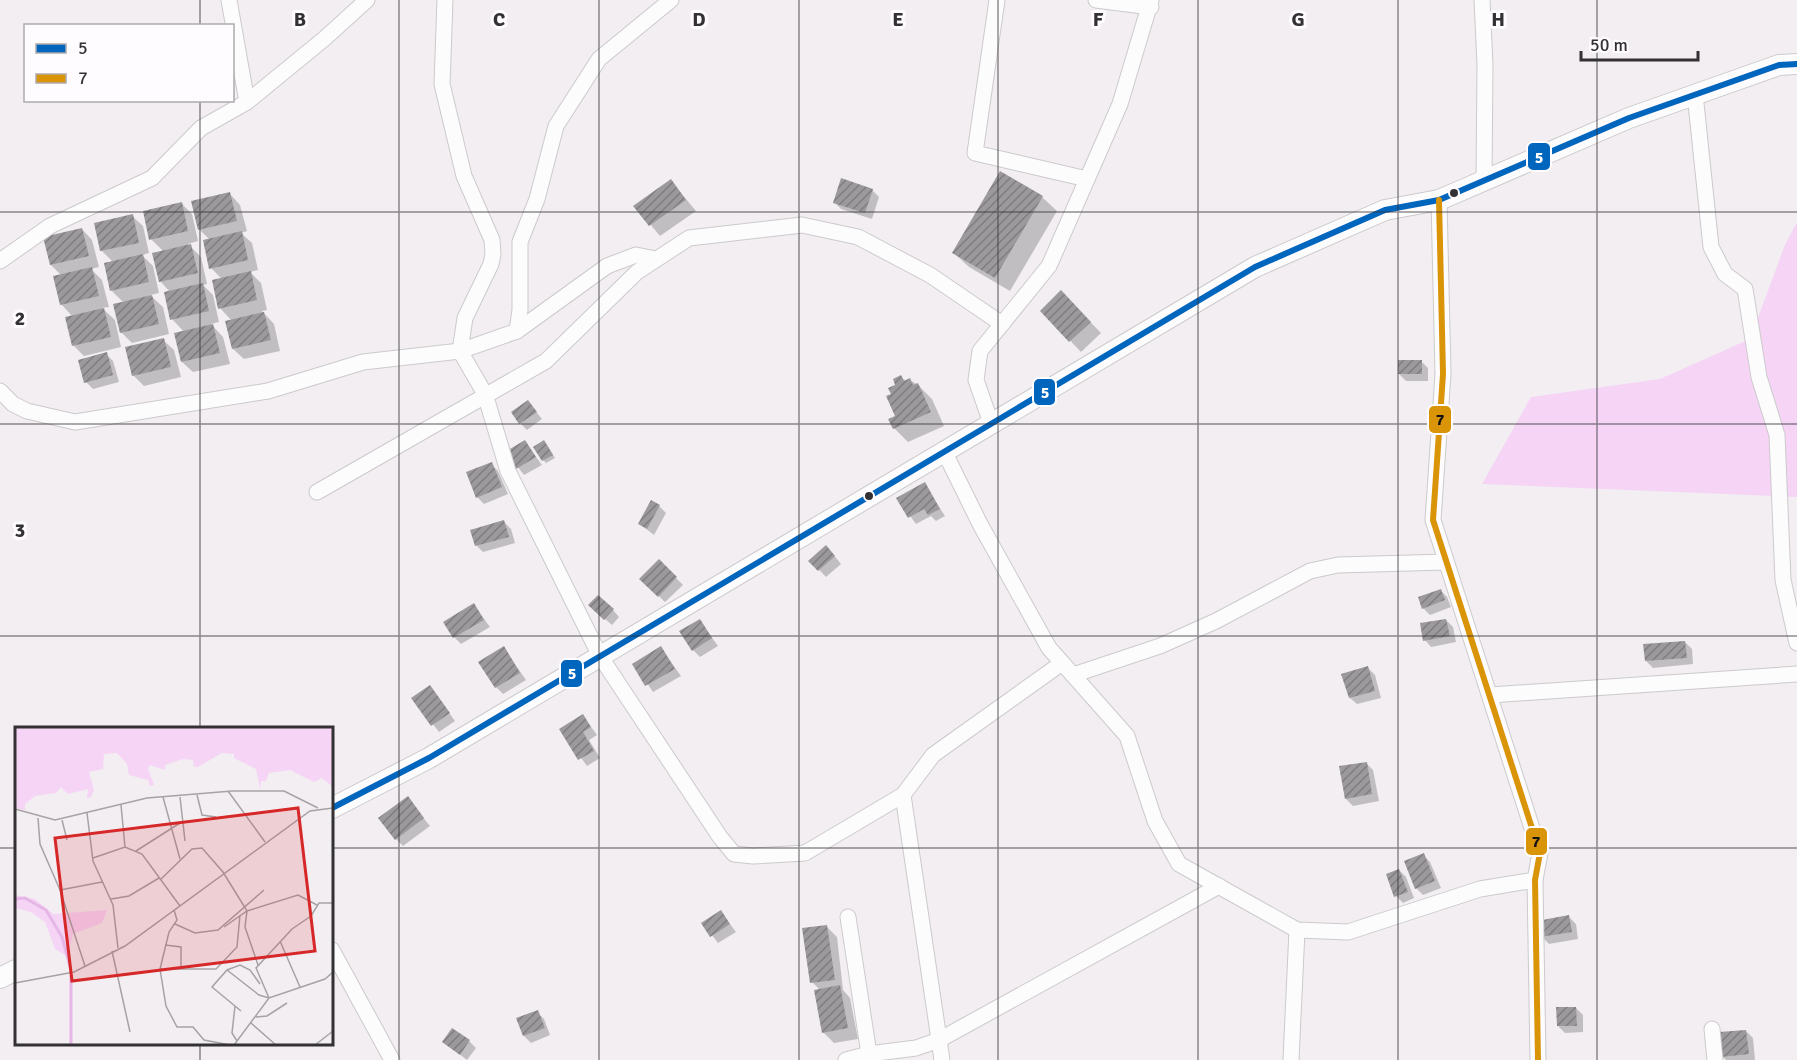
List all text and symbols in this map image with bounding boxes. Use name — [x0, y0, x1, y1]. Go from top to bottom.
text: B — [294, 7, 306, 32]
text: C — [493, 7, 505, 32]
text: D — [692, 7, 706, 32]
text: E — [892, 7, 904, 32]
text: F — [1093, 7, 1104, 32]
text: G — [1291, 7, 1305, 32]
text: H — [1491, 7, 1505, 32]
legend — [24, 24, 234, 102]
scale bar — [1581, 24, 1698, 62]
text: 50 m — [1590, 34, 1628, 56]
text: 5 — [78, 37, 88, 59]
text: 7 — [78, 67, 88, 89]
line badge: 5 — [1527, 142, 1551, 171]
text: 5 — [1535, 148, 1543, 168]
unlabelled marker — [1448, 187, 1460, 199]
text: 2 — [15, 306, 25, 331]
line badge: 5 — [1033, 378, 1056, 406]
text: 5 — [1041, 383, 1049, 403]
line badge: 7 — [1428, 405, 1452, 434]
text: 7 — [1436, 410, 1445, 430]
unlabelled marker — [863, 490, 875, 502]
text: 3 — [15, 518, 25, 543]
line badge: 5 — [560, 659, 583, 688]
text: 5 — [568, 664, 576, 684]
inset map — [15, 727, 333, 1045]
line badge: 7 — [1525, 827, 1548, 856]
text: 7 — [1532, 832, 1541, 852]

